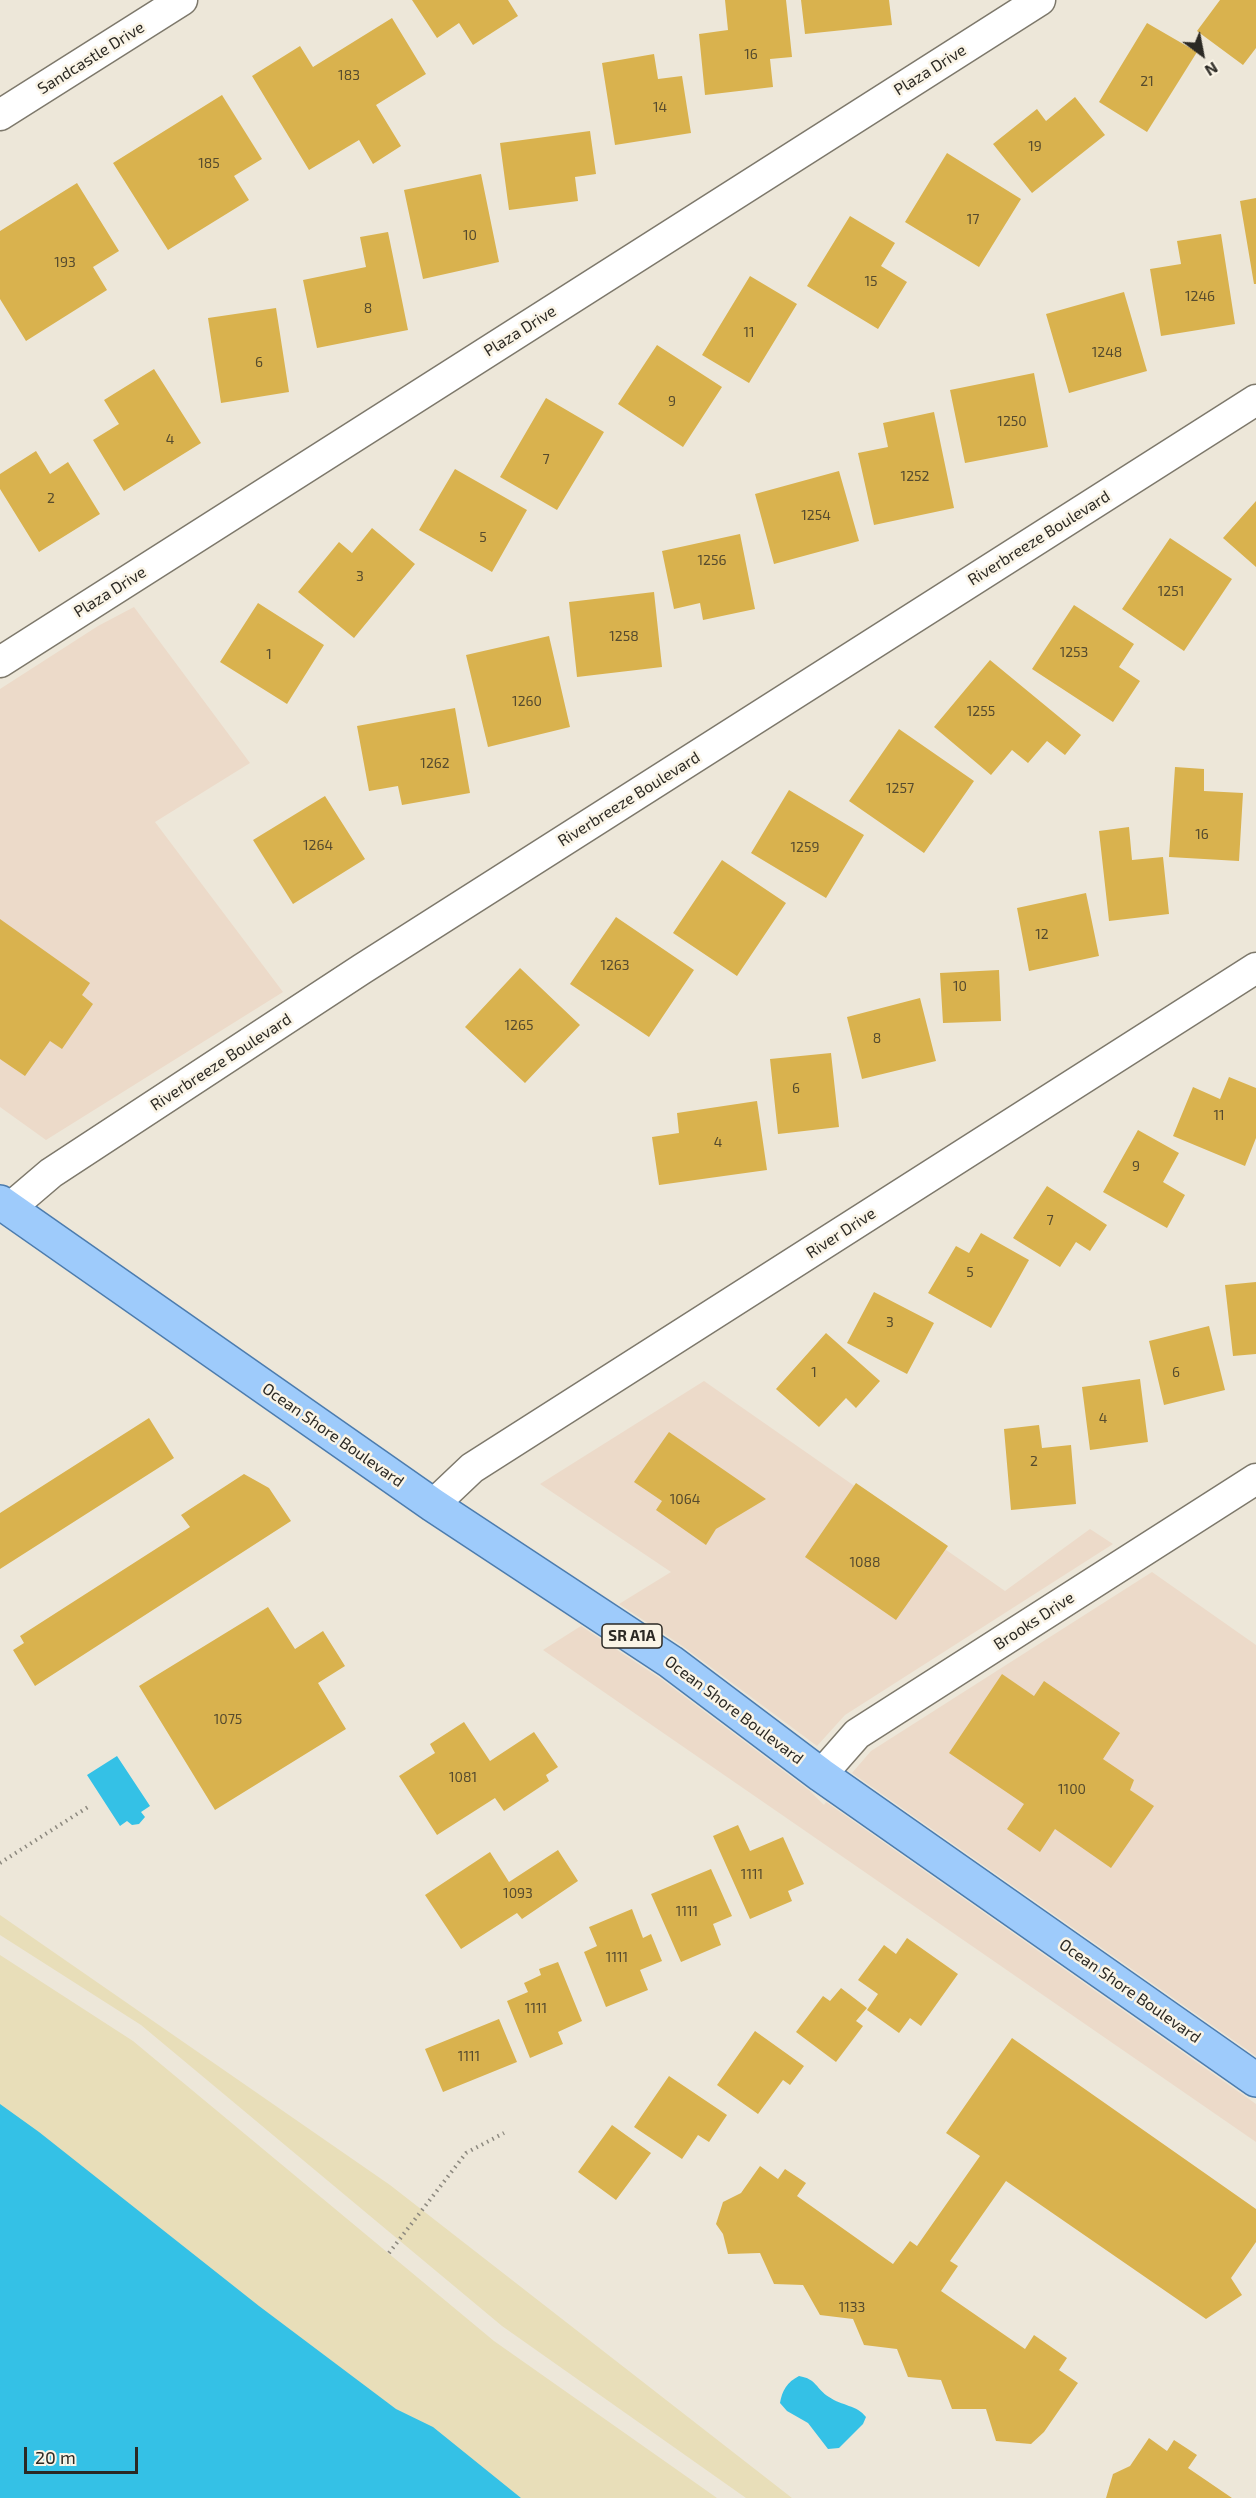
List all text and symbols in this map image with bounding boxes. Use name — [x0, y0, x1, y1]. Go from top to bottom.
street label: Sandcastle Drive — [34, 18, 148, 98]
north arrow — [1172, 24, 1232, 84]
street label: Plaza Drive — [890, 40, 970, 100]
house number: 16 — [744, 46, 758, 62]
text: N — [1202, 59, 1222, 81]
house number: 183 — [338, 67, 360, 83]
house number: 21 — [1140, 73, 1154, 89]
house number: 14 — [653, 99, 667, 115]
house number: 19 — [1028, 138, 1042, 154]
house number: 185 — [198, 155, 220, 171]
house number: 17 — [967, 211, 979, 227]
house number: 10 — [463, 227, 477, 243]
house number: 193 — [54, 254, 76, 270]
house number: 15 — [864, 273, 878, 289]
house number: 1246 — [1185, 288, 1215, 304]
house number: 8 — [364, 300, 372, 316]
street label: Plaza Drive — [480, 301, 560, 361]
house number: 11 — [743, 324, 755, 340]
house number: 1248 — [1092, 344, 1122, 360]
house number: 6 — [255, 354, 263, 370]
house number: 9 — [668, 393, 676, 409]
house number: 1250 — [997, 413, 1027, 429]
house number: 4 — [166, 431, 174, 447]
house number: 7 — [542, 451, 550, 467]
house number: 1252 — [901, 468, 929, 484]
street label: Riverbreeze Boulevard — [964, 486, 1114, 590]
house number: 2 — [47, 490, 55, 506]
house number: 1254 — [801, 507, 831, 523]
house number: 5 — [479, 529, 487, 545]
house number: 1256 — [698, 552, 726, 568]
street label: Plaza Drive — [70, 562, 150, 622]
house number: 3 — [356, 568, 364, 584]
house number: 1251 — [1158, 583, 1184, 599]
house number: 1258 — [609, 628, 639, 644]
house number: 1253 — [1060, 644, 1088, 660]
house number: 1 — [266, 646, 272, 662]
house number: 1260 — [512, 693, 542, 709]
house number: 1255 — [967, 703, 995, 719]
street label: Riverbreeze Boulevard — [554, 747, 704, 851]
house number: 1262 — [420, 755, 450, 771]
house number: 1257 — [886, 780, 914, 796]
house number: 16 — [1195, 826, 1209, 842]
house number: 1264 — [303, 837, 333, 853]
house number: 1259 — [791, 839, 819, 855]
house number: 12 — [1035, 926, 1049, 942]
house number: 1263 — [600, 957, 630, 973]
house number: 10 — [953, 978, 967, 994]
street label: Riverbreeze Boulevard — [147, 1009, 295, 1115]
house number: 1265 — [505, 1017, 533, 1033]
house number: 8 — [873, 1030, 881, 1046]
house number: 6 — [792, 1080, 800, 1096]
house number: 11 — [1213, 1107, 1225, 1123]
house number: 4 — [714, 1134, 722, 1150]
house number: 9 — [1132, 1158, 1140, 1174]
street label: River Drive — [803, 1203, 879, 1263]
house number: 7 — [1046, 1212, 1054, 1228]
house number: 5 — [966, 1264, 974, 1280]
house number: 3 — [886, 1314, 894, 1330]
house number: 1 — [811, 1364, 817, 1380]
house number: 6 — [1172, 1364, 1180, 1380]
street label: Ocean Shore Boulevard — [259, 1379, 407, 1491]
house number: 4 — [1099, 1410, 1107, 1426]
house number: 2 — [1030, 1453, 1038, 1469]
house number: 1064 — [670, 1491, 700, 1507]
house number: 1088 — [849, 1554, 881, 1570]
street label: Brooks Drive — [990, 1588, 1078, 1654]
road number: SR A1A — [602, 1624, 662, 1648]
street label: Ocean Shore Boulevard — [661, 1652, 807, 1768]
house number: 1075 — [214, 1711, 242, 1727]
house number: 1081 — [449, 1769, 477, 1785]
house number: 1100 — [1058, 1781, 1086, 1797]
house number: 1111 — [741, 1866, 763, 1882]
house number: 1093 — [503, 1885, 533, 1901]
house number: 1111 — [676, 1903, 698, 1919]
street label: Ocean Shore Boulevard — [1056, 1935, 1204, 2047]
house number: 1111 — [606, 1949, 628, 1965]
house number: 1111 — [525, 2000, 547, 2016]
house number: 1111 — [458, 2048, 480, 2064]
house number: 1133 — [839, 2299, 865, 2315]
scale bar — [27, 2435, 141, 2473]
text: 20 m — [35, 2446, 76, 2468]

